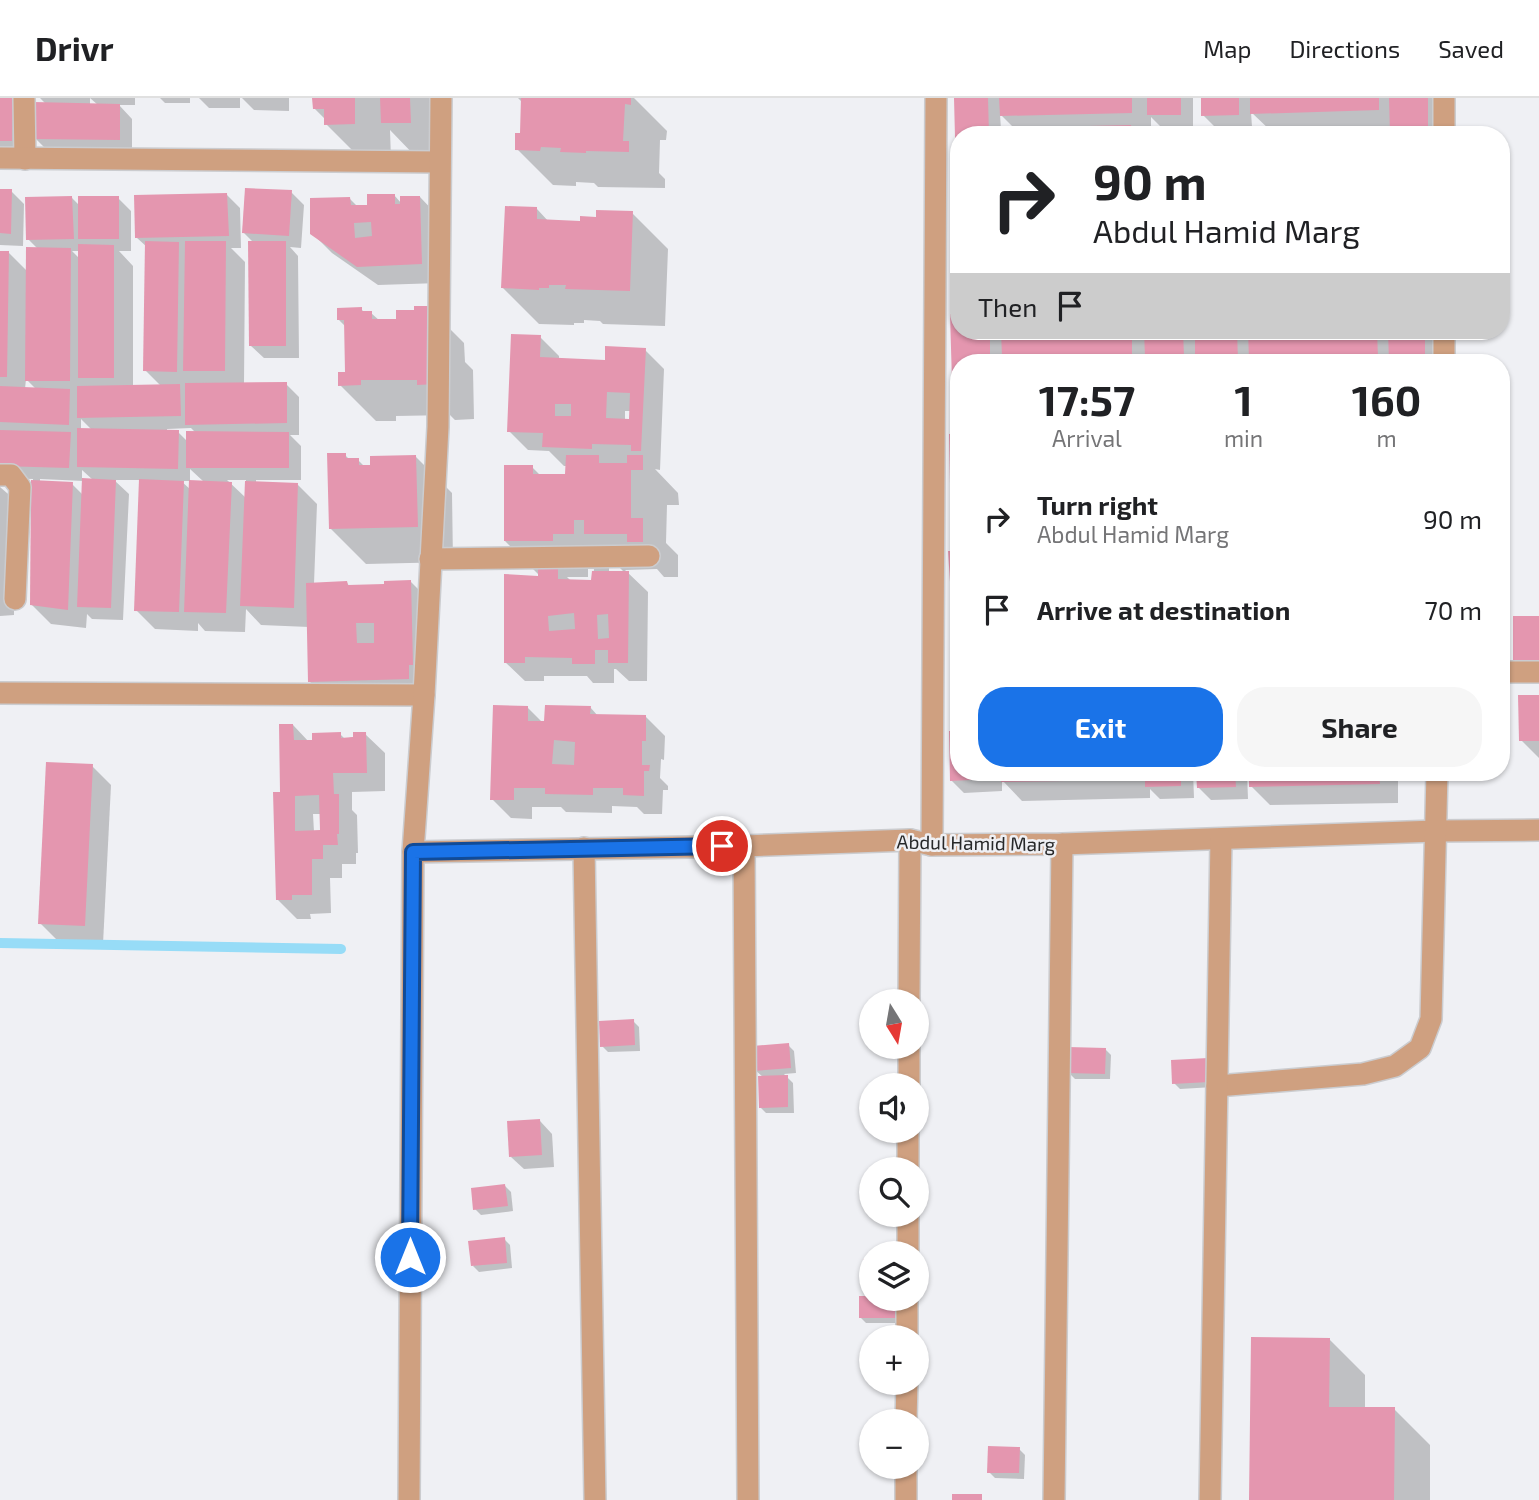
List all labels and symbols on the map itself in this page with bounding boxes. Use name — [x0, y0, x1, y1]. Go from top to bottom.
pin — [692, 816, 752, 876]
street label: Abdul Hamid Marg — [897, 830, 1056, 855]
north arrow — [859, 989, 929, 1059]
position arrow — [373, 1220, 447, 1294]

